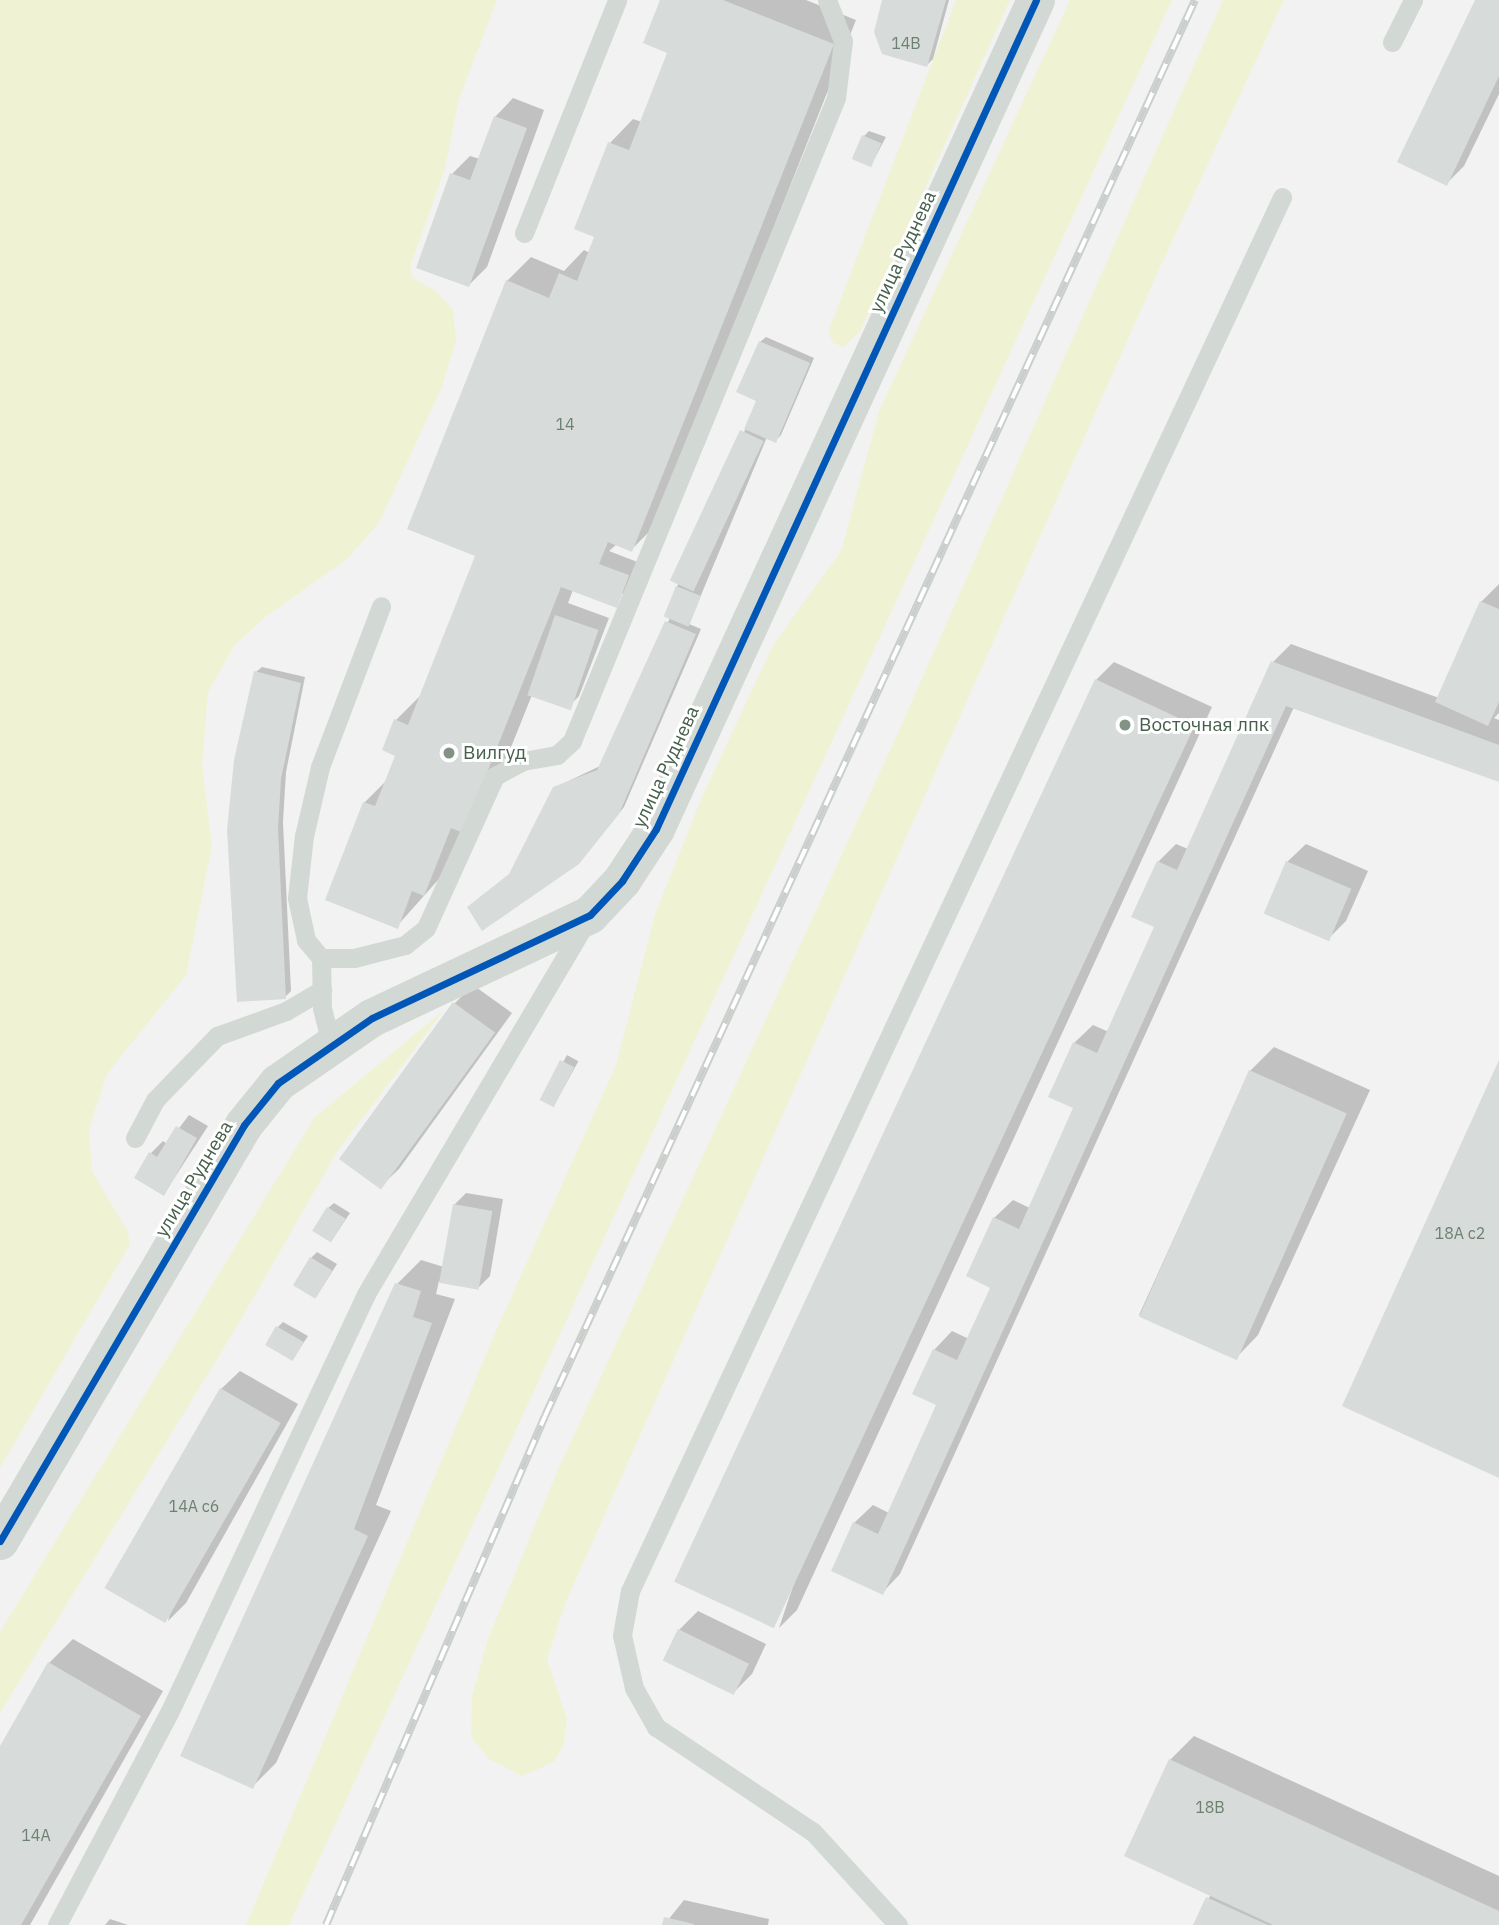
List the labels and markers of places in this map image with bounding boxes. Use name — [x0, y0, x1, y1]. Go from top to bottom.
place label: Восточная лпк — [1139, 714, 1269, 736]
marker: Восточная лпк — [1117, 717, 1133, 733]
place label: Вилгуд — [463, 742, 526, 764]
marker: Вилгуд — [441, 745, 457, 761]

